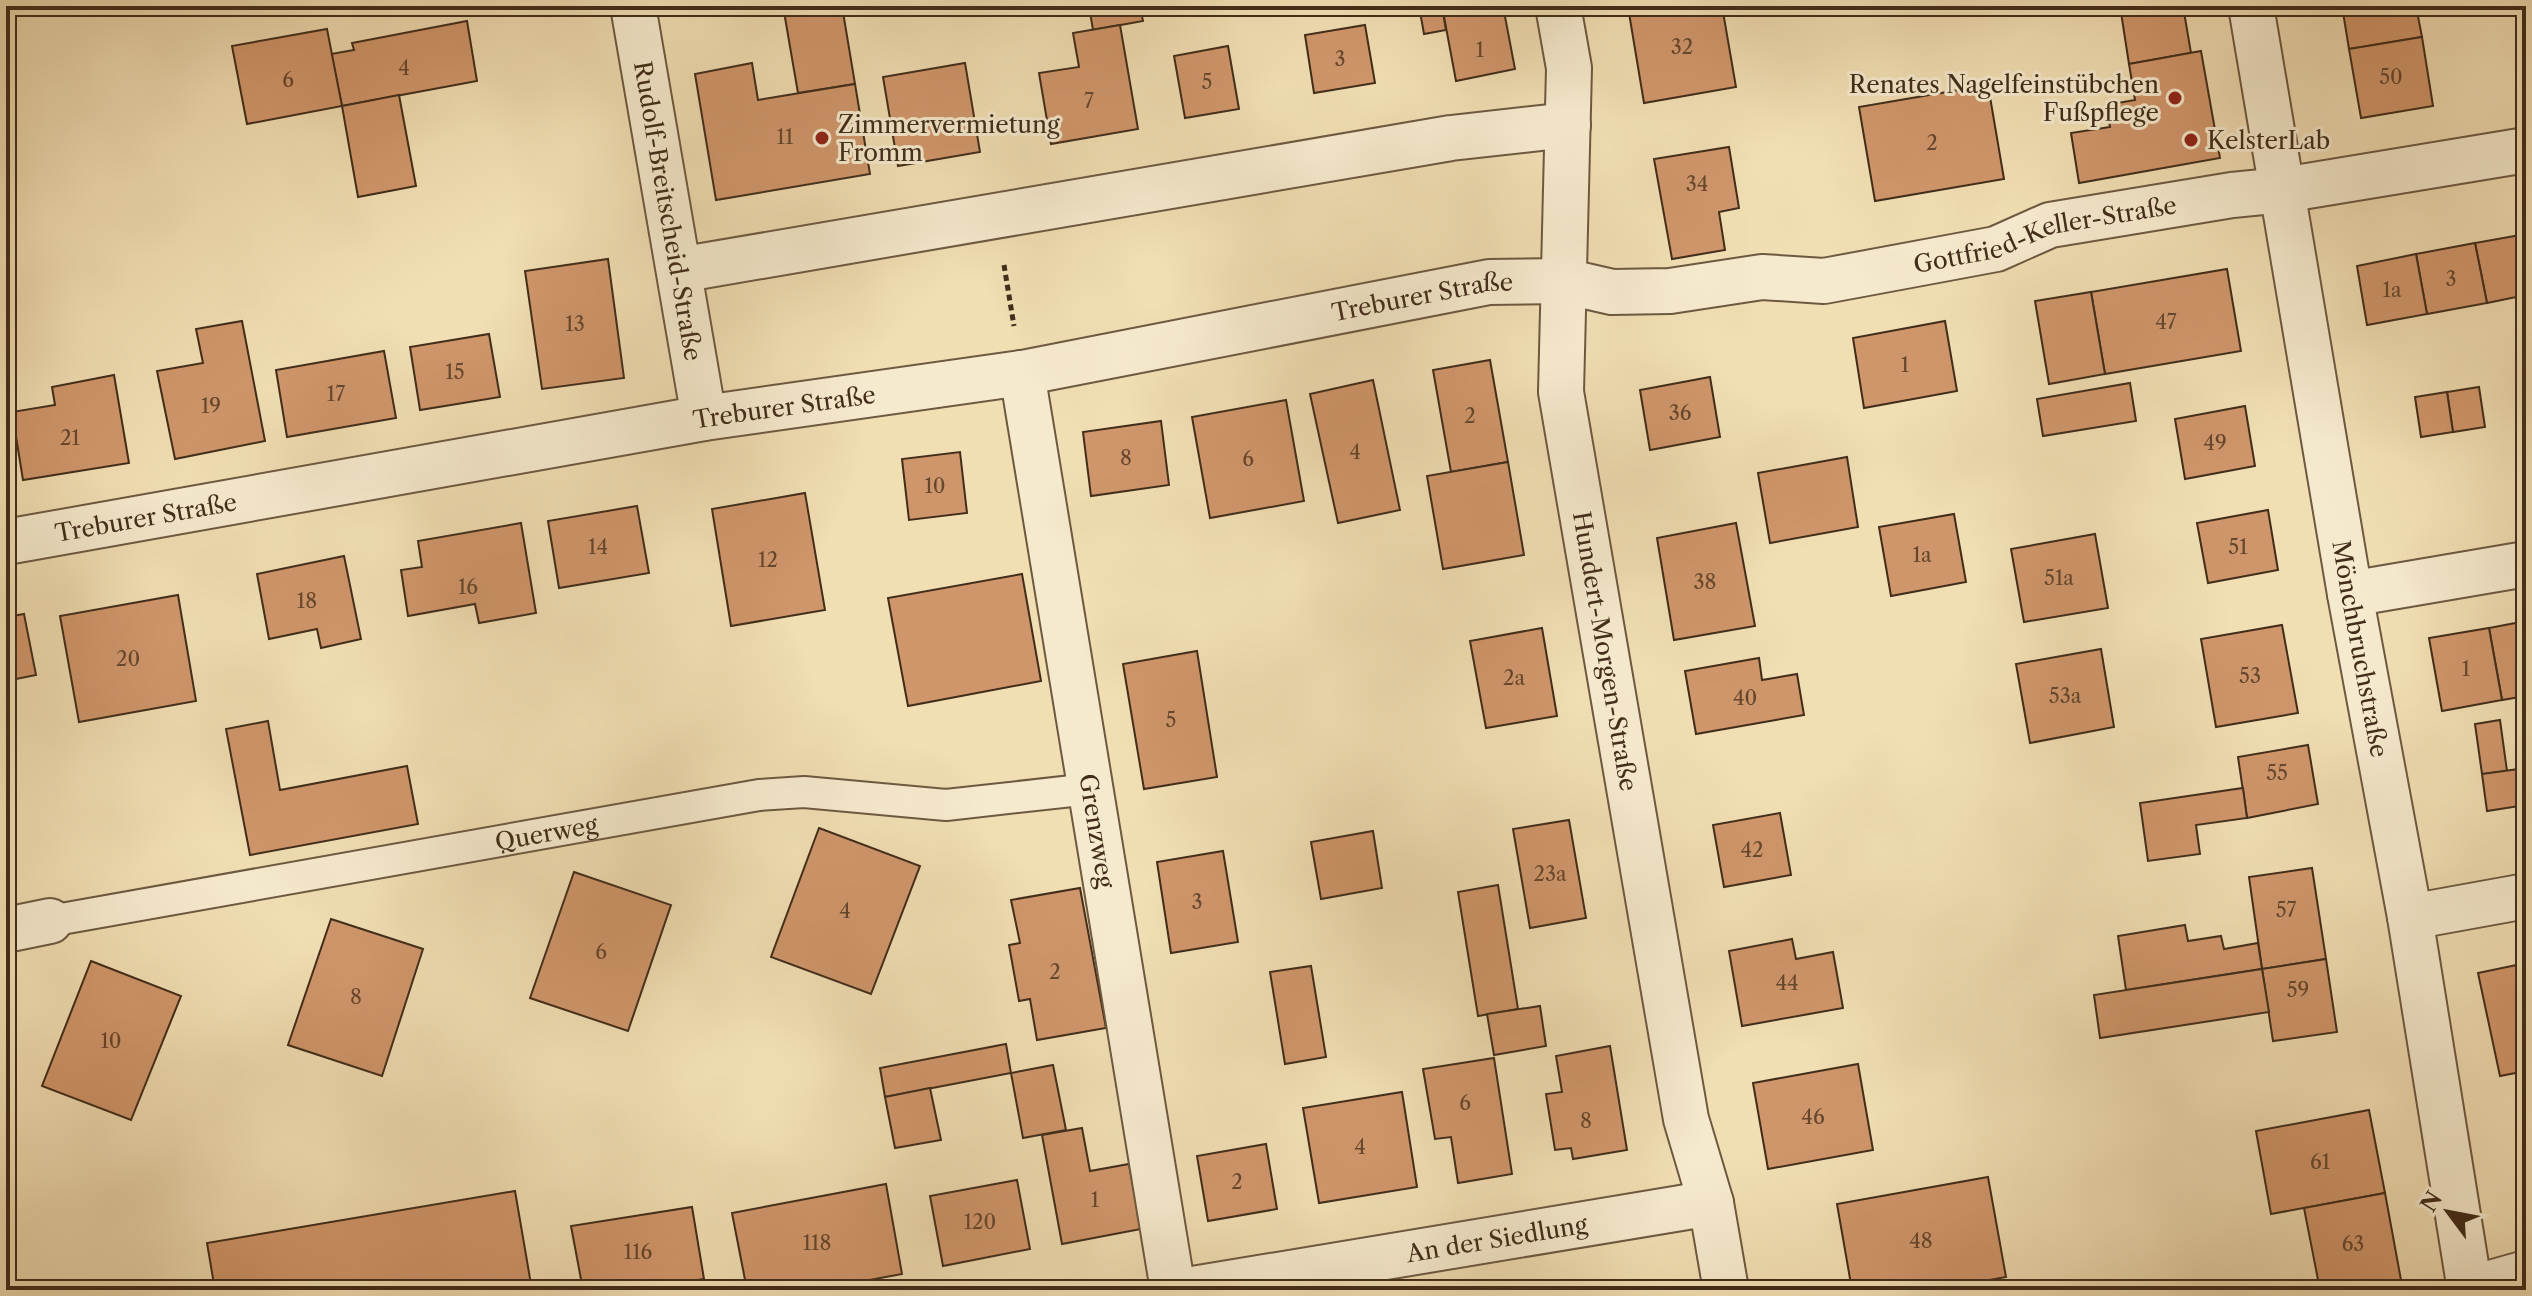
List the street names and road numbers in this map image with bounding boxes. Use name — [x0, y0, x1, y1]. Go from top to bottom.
street label: Rudolf-Breitscheid-Straße — [628, 59, 708, 363]
street label: Gottfried-Keller-Straße — [1911, 190, 2179, 279]
street label: Treburer Straße — [1329, 267, 1513, 327]
street label: Treburer Straße — [691, 379, 877, 434]
street label: Treburer Straße — [53, 487, 239, 548]
street label: Hundert-Morgen-Straße — [1567, 509, 1644, 793]
street label: Mönchbruchstraße — [2327, 538, 2394, 759]
street label: Grenzweg — [1074, 772, 1121, 890]
street label: Querweg — [493, 809, 600, 856]
street label: An der Siedlung — [1403, 1209, 1590, 1268]

